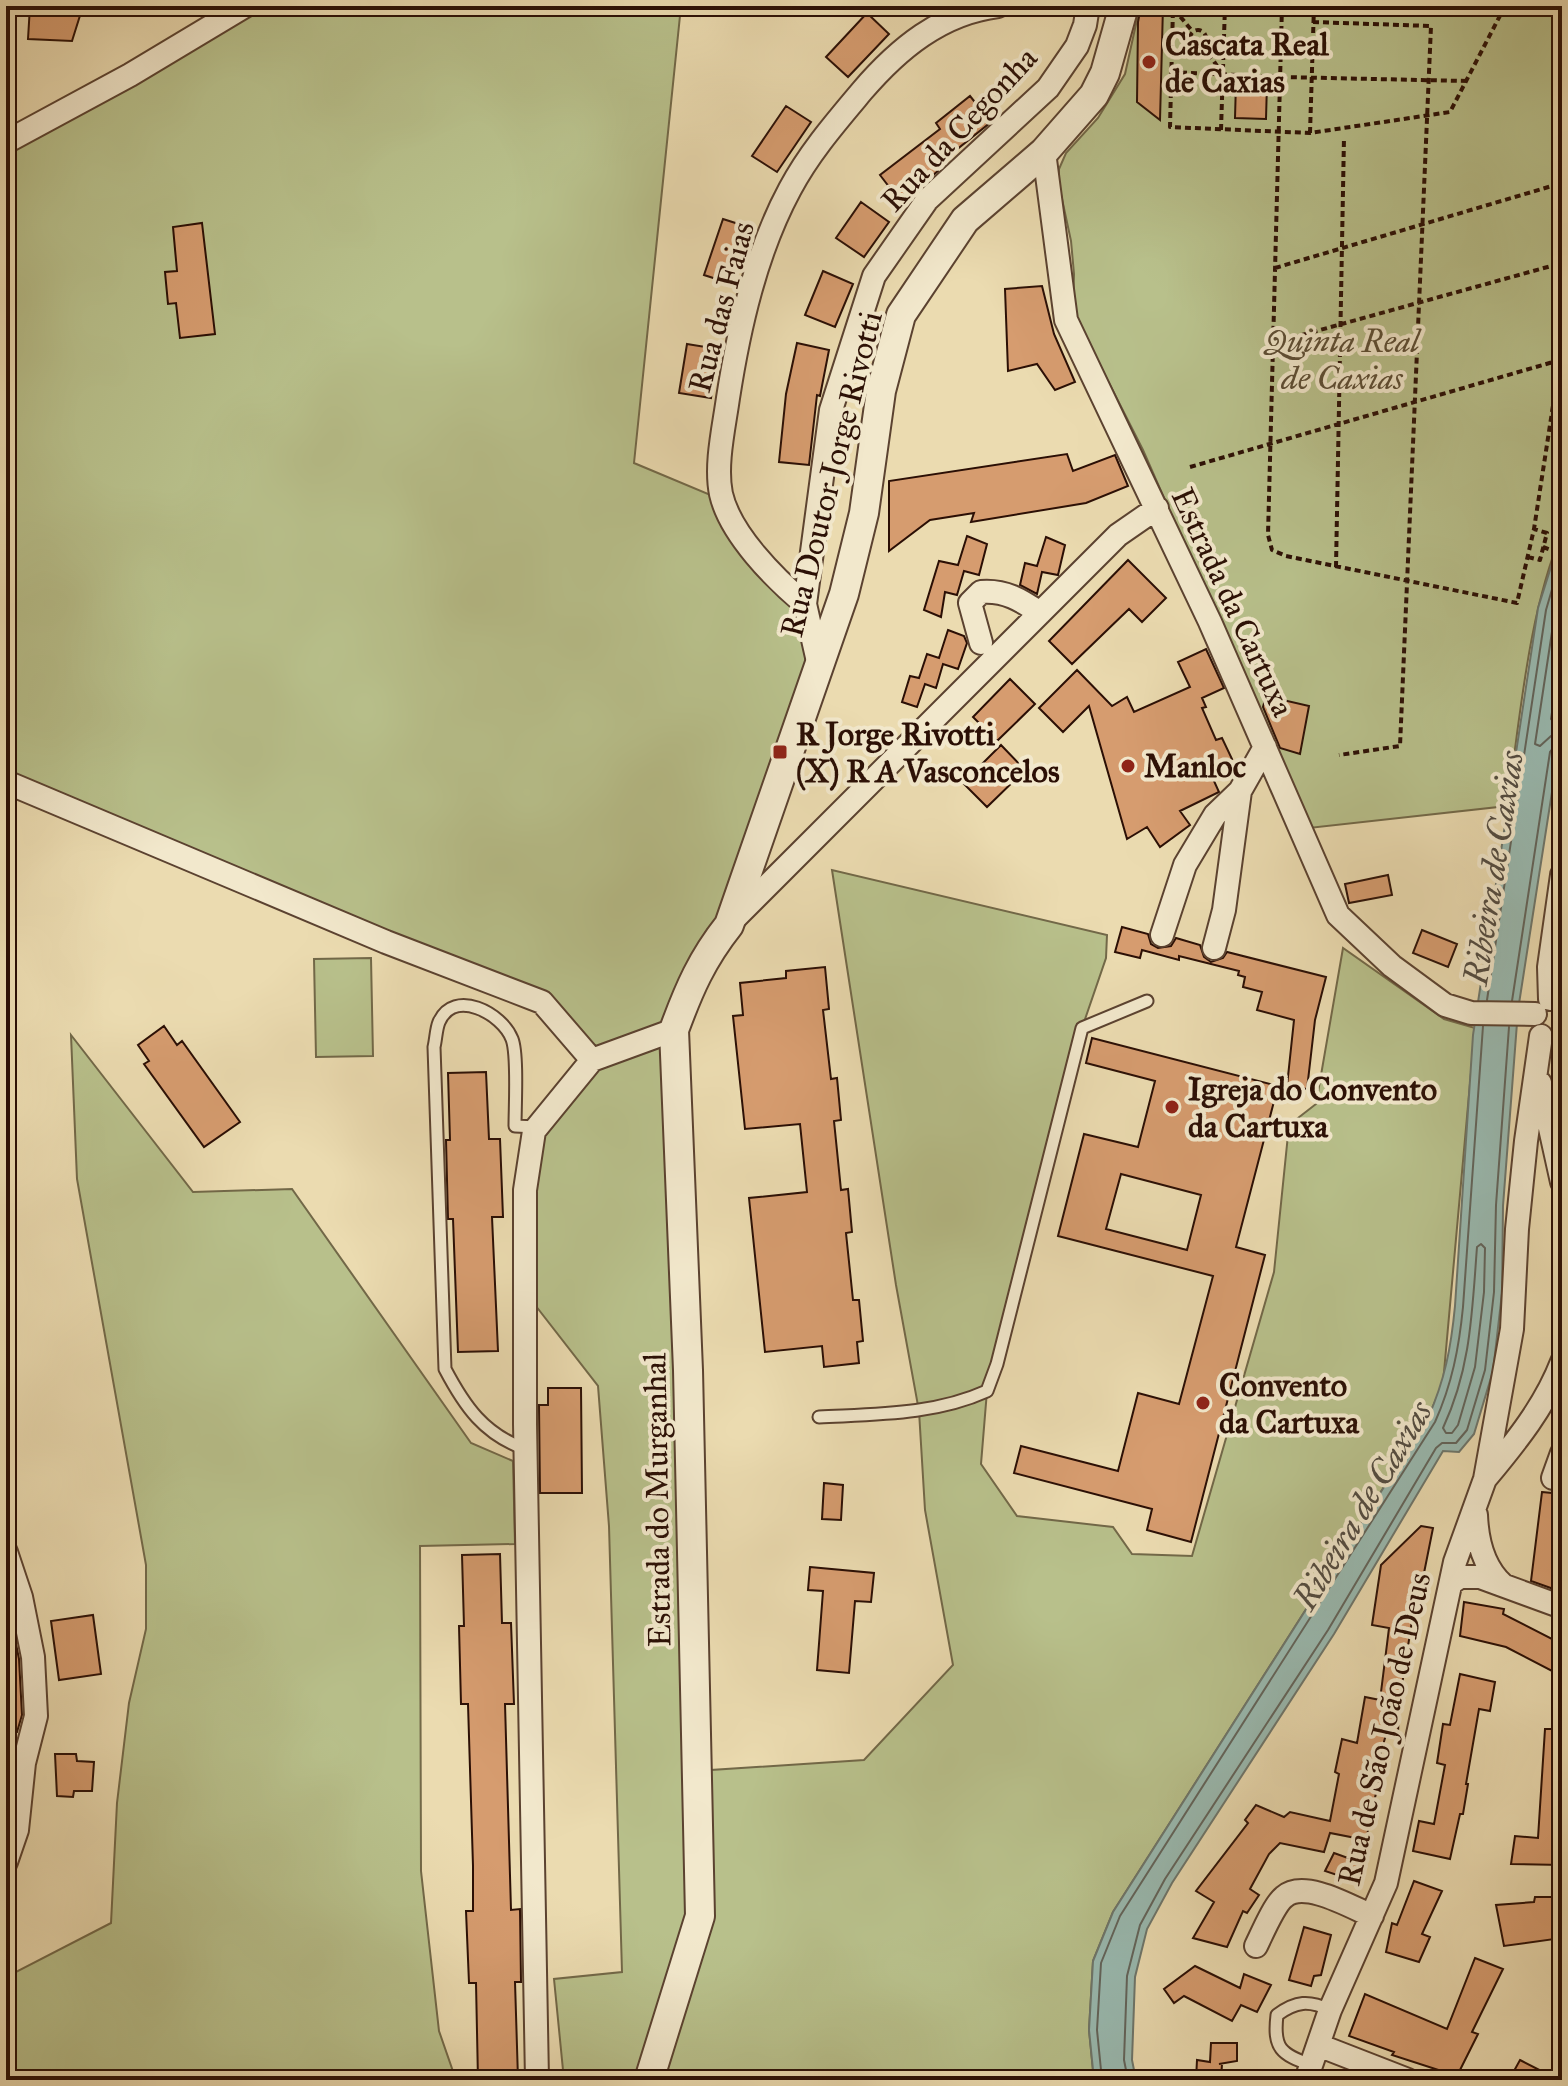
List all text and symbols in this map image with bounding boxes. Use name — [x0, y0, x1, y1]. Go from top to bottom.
place label: Cascata Real de Caxias — [1165, 25, 1330, 101]
street label: Rua da Cegonha — [873, 38, 1046, 220]
marker: Cascata Real de Caxias — [1140, 53, 1158, 71]
street label: Rua das Faias — [680, 217, 763, 397]
street label: Rua Doutor Jorge Rivotti — [772, 307, 891, 641]
park label: Quinta Real de Caxias — [1263, 322, 1422, 398]
street label: Estrada da Cartuxa — [1163, 482, 1303, 723]
place label: R Jorge Rivotti (X) R A Vasconcelos — [796, 715, 1060, 791]
marker: R Jorge Rivotti (X) R A Vasconcelos — [771, 743, 789, 761]
place label: Manloc — [1144, 747, 1247, 786]
water label: Ribeira de Caxias — [1455, 747, 1532, 989]
marker: Manloc — [1119, 757, 1137, 775]
place label: Igreja do Convento da Cartuxa — [1188, 1070, 1437, 1146]
marker: Igreja do Convento da Cartuxa — [1163, 1098, 1181, 1116]
street label: Estrada do Murganhal — [635, 1352, 680, 1648]
place label: Convento da Cartuxa — [1219, 1366, 1360, 1442]
water label: Ribeira de Caxias — [1284, 1393, 1441, 1618]
marker: Convento da Cartuxa — [1194, 1394, 1212, 1412]
street label: Rua de São João de Deus — [1329, 1569, 1439, 1889]

